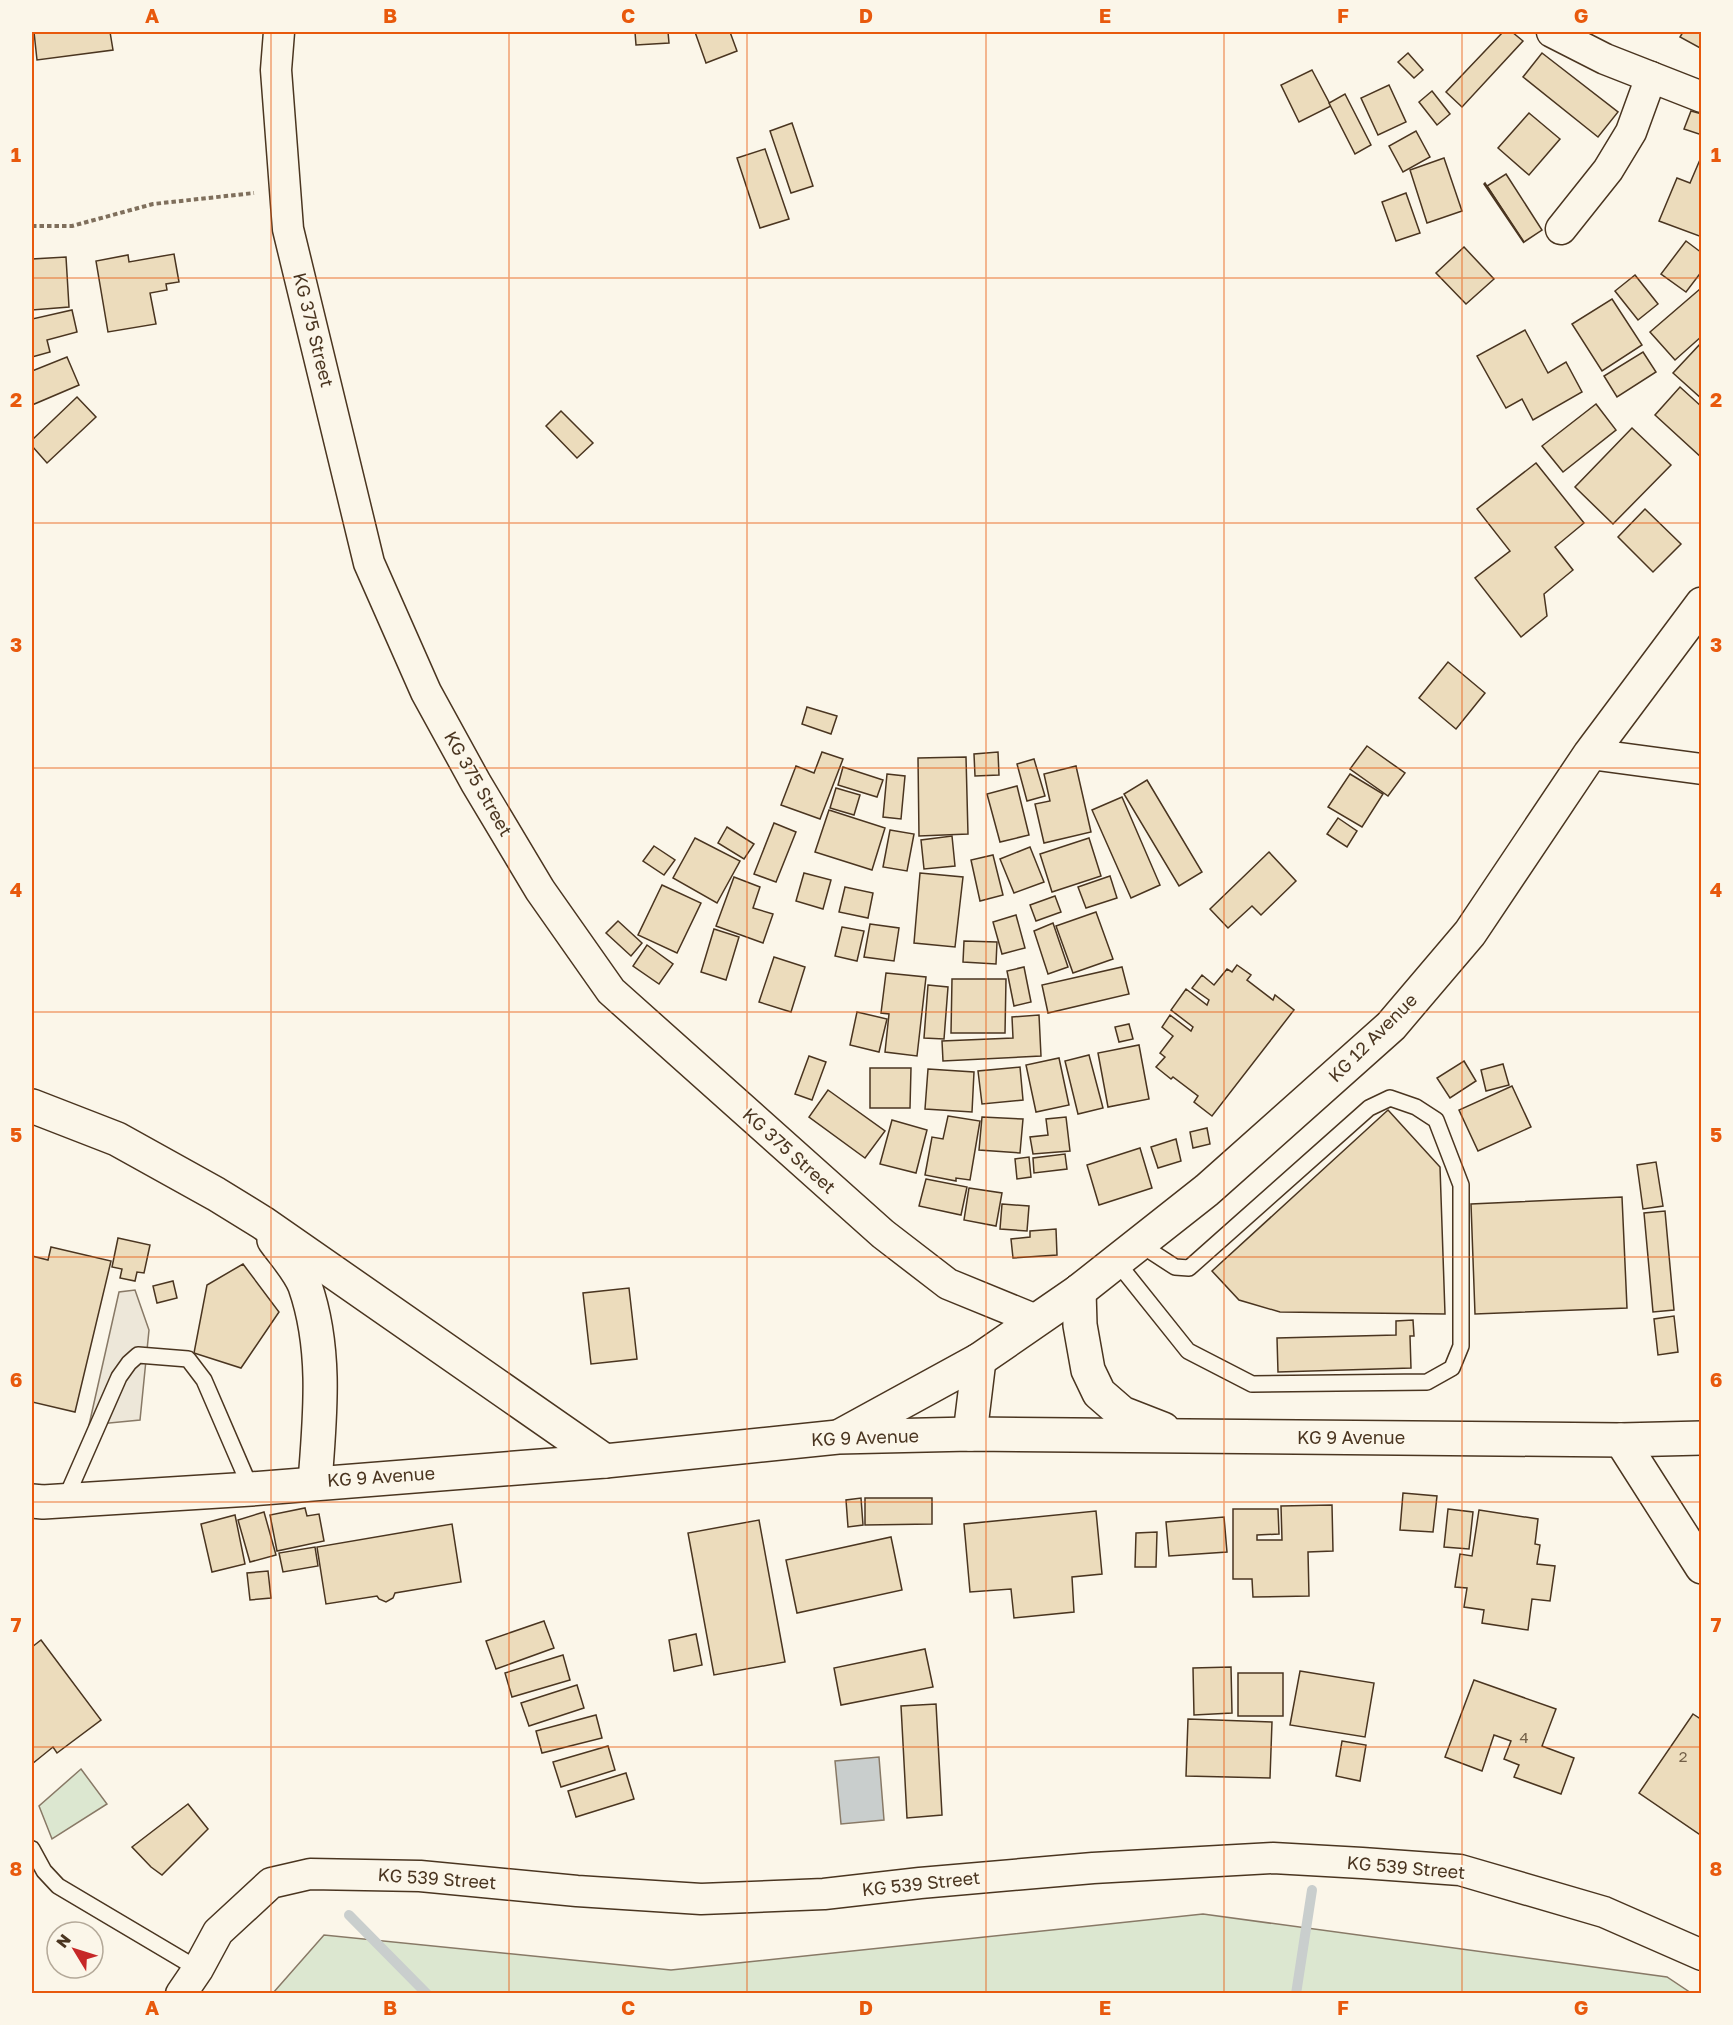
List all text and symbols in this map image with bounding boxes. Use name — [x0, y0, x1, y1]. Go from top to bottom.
text: A — [145, 3, 159, 27]
text: B — [383, 3, 397, 27]
text: C — [621, 3, 635, 27]
text: D — [859, 3, 873, 27]
text: E — [1099, 3, 1111, 27]
text: F — [1337, 3, 1349, 27]
text: G — [1574, 3, 1588, 27]
text: 1 — [11, 142, 21, 166]
text: 1 — [1711, 142, 1721, 166]
street label: KG 375 Street — [289, 270, 339, 389]
text: 2 — [10, 387, 22, 411]
text: 2 — [1710, 387, 1722, 411]
text: 3 — [10, 632, 22, 656]
text: 3 — [1710, 632, 1722, 656]
street label: KG 375 Street — [440, 727, 518, 840]
text: 4 — [10, 877, 22, 901]
text: 4 — [1710, 877, 1722, 901]
street label: KG 12 Avenue — [1323, 988, 1421, 1086]
street label: KG 375 Street — [739, 1103, 841, 1198]
text: 5 — [10, 1122, 22, 1146]
text: 5 — [1710, 1122, 1722, 1146]
text: 6 — [10, 1367, 22, 1391]
text: 6 — [1710, 1367, 1722, 1391]
street label: KG 9 Avenue — [811, 1424, 919, 1450]
street label: KG 9 Avenue — [1297, 1426, 1405, 1448]
street label: KG 9 Avenue — [326, 1461, 436, 1491]
text: 7 — [11, 1612, 22, 1636]
text: 7 — [1711, 1612, 1722, 1636]
house number: 4 — [1519, 1728, 1529, 1746]
house number: 2 — [1679, 1747, 1687, 1765]
street label: KG 539 Street — [1346, 1851, 1466, 1883]
text: 8 — [10, 1856, 22, 1880]
text: 8 — [1710, 1856, 1722, 1880]
street label: KG 539 Street — [377, 1863, 497, 1893]
street label: KG 539 Street — [861, 1866, 981, 1900]
north arrow — [45, 1920, 105, 1980]
text: N — [52, 1930, 75, 1952]
text: A — [145, 1995, 159, 2019]
text: B — [383, 1995, 397, 2019]
text: C — [621, 1995, 635, 2019]
text: D — [859, 1995, 873, 2019]
text: E — [1099, 1995, 1111, 2019]
text: F — [1337, 1995, 1349, 2019]
text: G — [1574, 1995, 1588, 2019]

